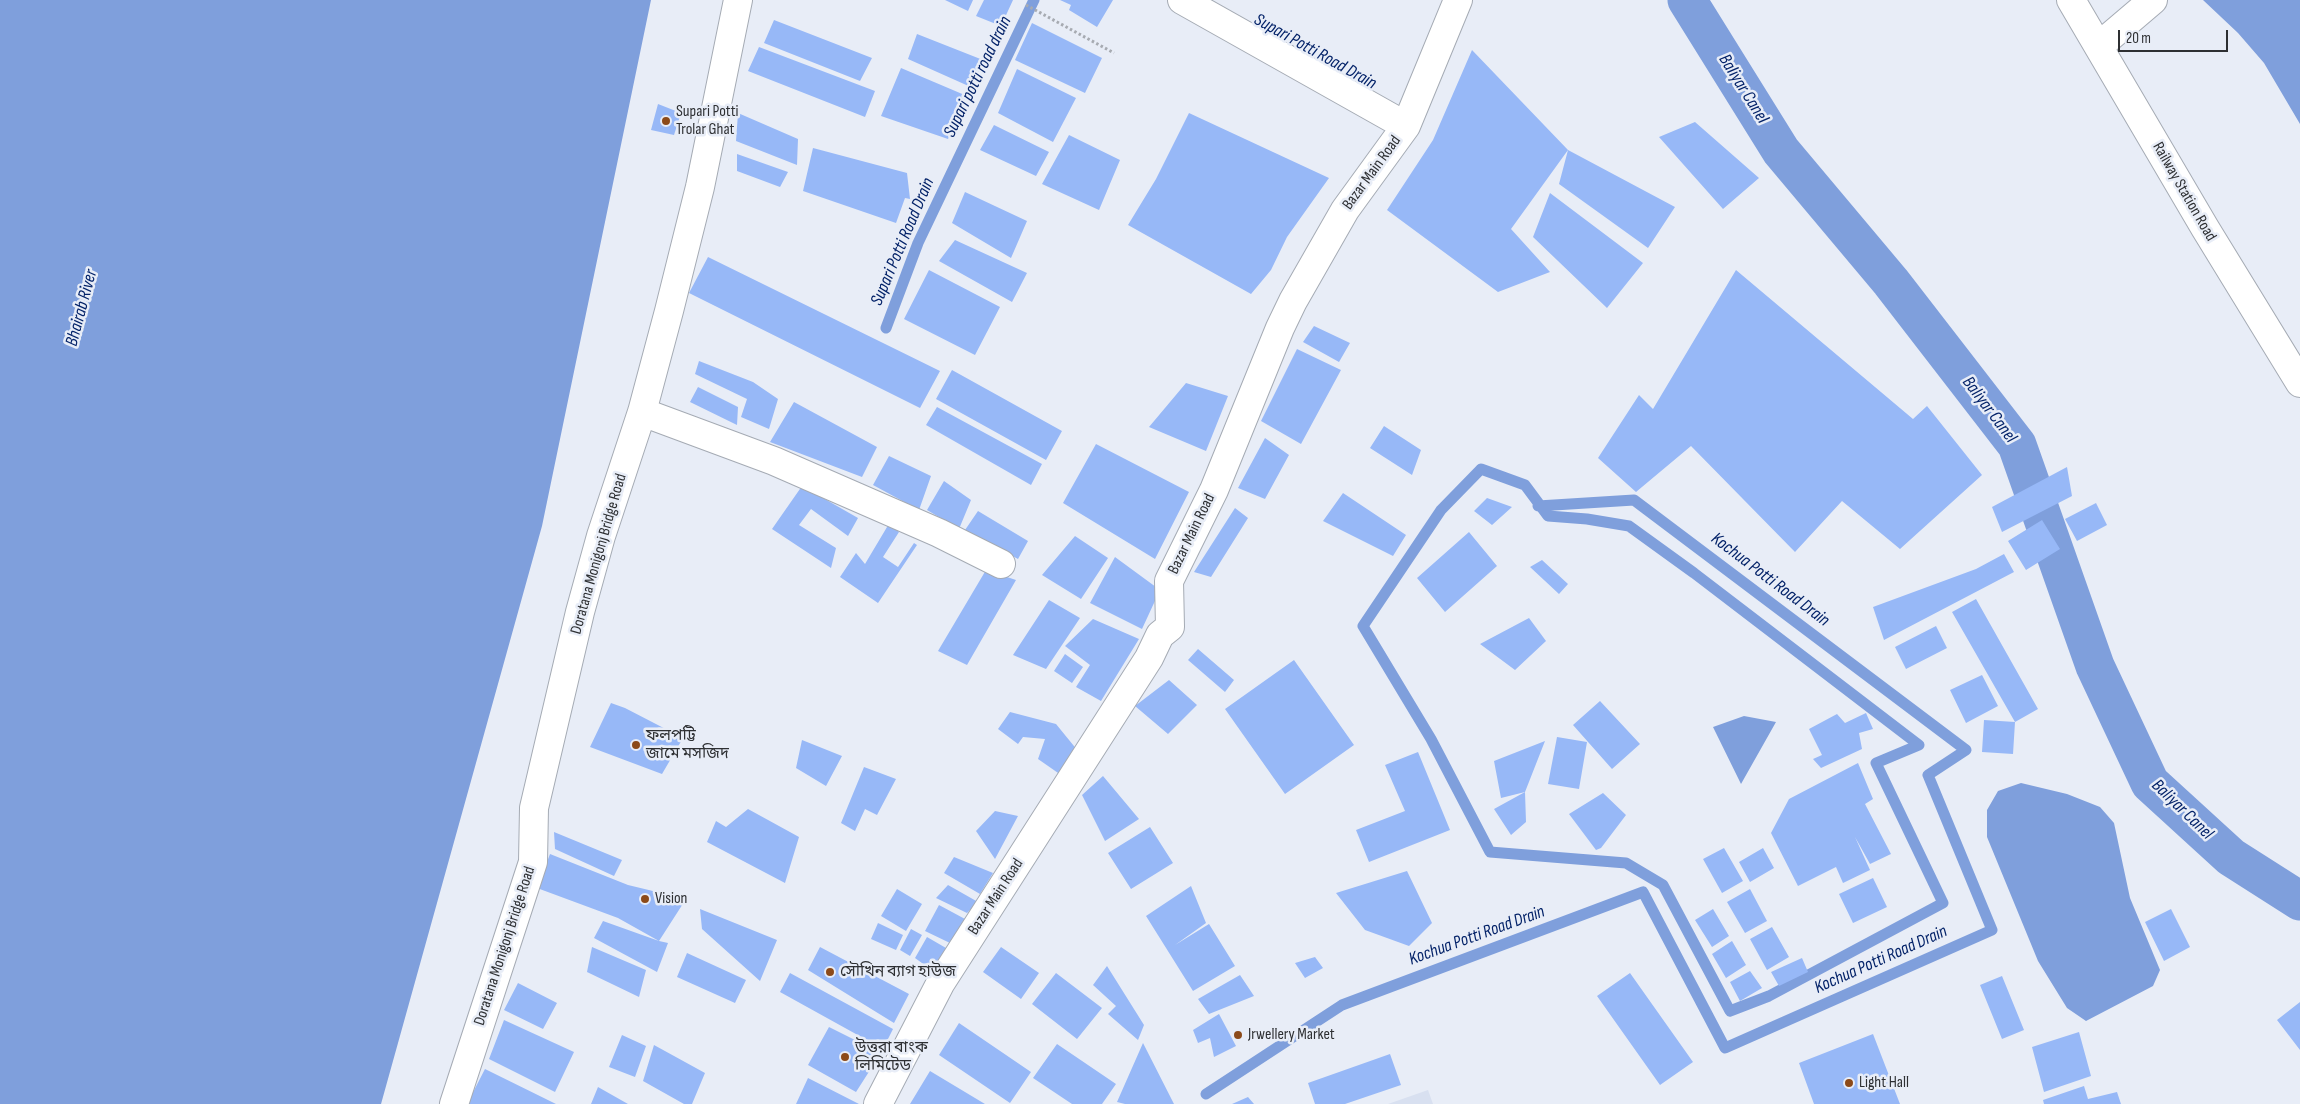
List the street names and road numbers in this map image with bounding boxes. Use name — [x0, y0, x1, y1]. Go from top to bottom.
street label: Bazar Main Road — [1339, 132, 1405, 214]
street label: Railway Station Road — [2148, 139, 2220, 245]
street label: Doratana Monigonj Bridge Road — [567, 472, 631, 636]
street label: Bazar Main Road — [1164, 491, 1220, 577]
street label: Bazar Main Road — [964, 855, 1028, 939]
street label: Doratana Monigonj Bridge Road — [470, 864, 540, 1028]

